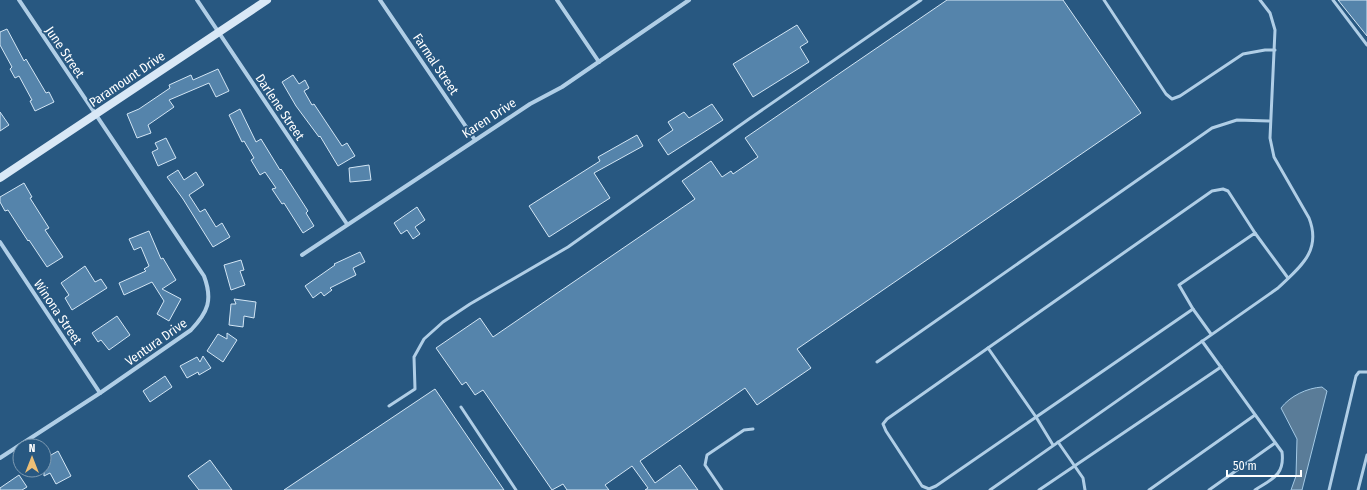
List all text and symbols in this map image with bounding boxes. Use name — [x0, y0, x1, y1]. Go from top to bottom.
street label: June Street — [42, 23, 88, 81]
street label: Farmal Street — [410, 31, 462, 98]
street label: Paramount Drive — [86, 48, 168, 110]
street label: Darlene Street — [252, 71, 308, 143]
street label: Karen Drive — [459, 95, 519, 141]
street label: Winona Street — [31, 277, 86, 348]
street label: Ventura Drive — [122, 315, 190, 369]
north arrow — [12, 438, 52, 478]
text: N — [29, 442, 35, 455]
scale bar — [1227, 452, 1301, 478]
text: 50 m — [1233, 459, 1257, 473]

